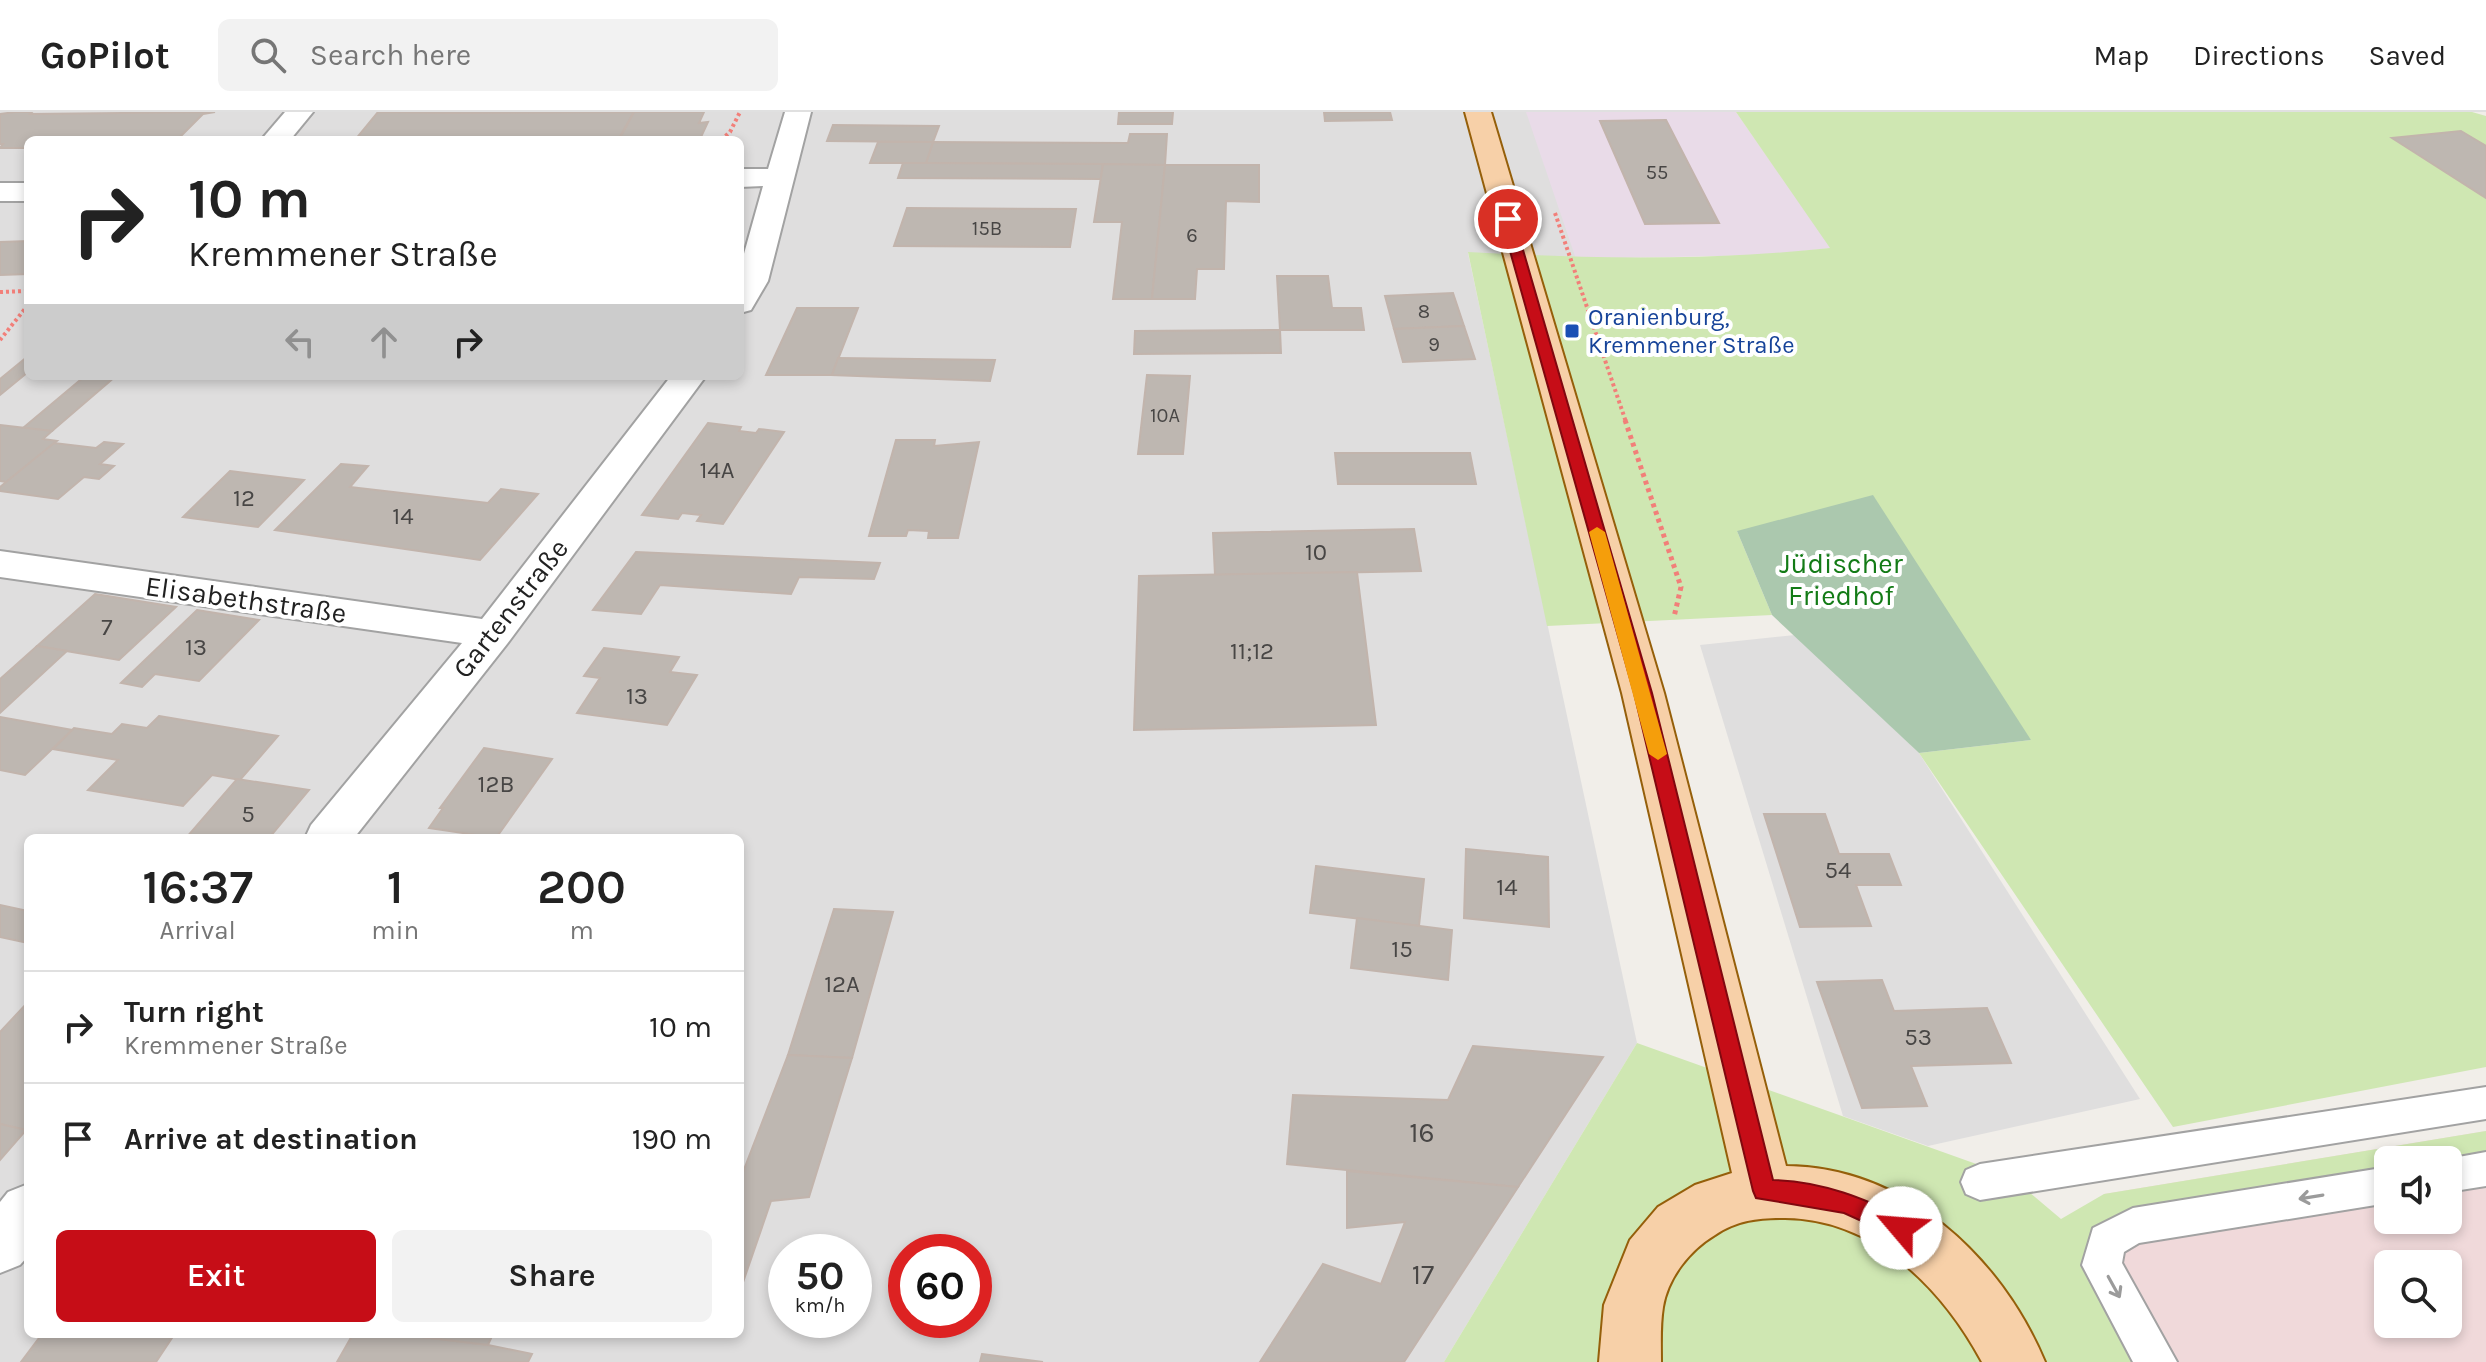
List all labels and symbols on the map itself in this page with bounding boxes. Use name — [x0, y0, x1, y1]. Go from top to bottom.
house number: 55 — [1646, 161, 1668, 184]
pin — [1474, 185, 1542, 253]
house number: 15B — [972, 217, 1002, 240]
house number: 6 — [1186, 224, 1198, 247]
house number: 8 — [1418, 300, 1430, 323]
place label: Oranienburg, Kremmener Straße — [1588, 303, 1794, 359]
marker: Oranienburg, Kremmener Straße — [1563, 322, 1581, 340]
house number: 9 — [1428, 333, 1440, 356]
house number: 10A — [1150, 404, 1180, 427]
house number: 14A — [699, 456, 735, 484]
house number: 12 — [233, 484, 255, 512]
house number: 14 — [392, 502, 414, 530]
street label: Gartenstraße — [446, 532, 575, 685]
house number: 10 — [1305, 538, 1327, 566]
park label: Jüdischer Friedhof — [1779, 547, 1904, 612]
street label: Elisabethstraße — [143, 569, 349, 630]
house number: 7 — [101, 613, 113, 641]
house number: 13 — [185, 633, 207, 661]
house number: 11;12 — [1230, 637, 1274, 665]
house number: 13 — [626, 682, 648, 710]
house number: 12B — [478, 770, 514, 798]
house number: 5 — [241, 800, 255, 828]
house number: 54 — [1825, 856, 1851, 884]
house number: 14 — [1496, 873, 1518, 901]
house number: 15 — [1391, 935, 1413, 963]
house number: 12A — [824, 970, 860, 998]
house number: 53 — [1904, 1023, 1932, 1051]
house number: 16 — [1409, 1116, 1435, 1149]
position arrow — [1859, 1186, 1943, 1270]
one-way arrow — [2299, 1190, 2324, 1205]
speed limit sign: 60 — [888, 1234, 992, 1338]
house number: 17 — [1412, 1258, 1434, 1291]
one-way arrow — [2107, 1274, 2122, 1298]

